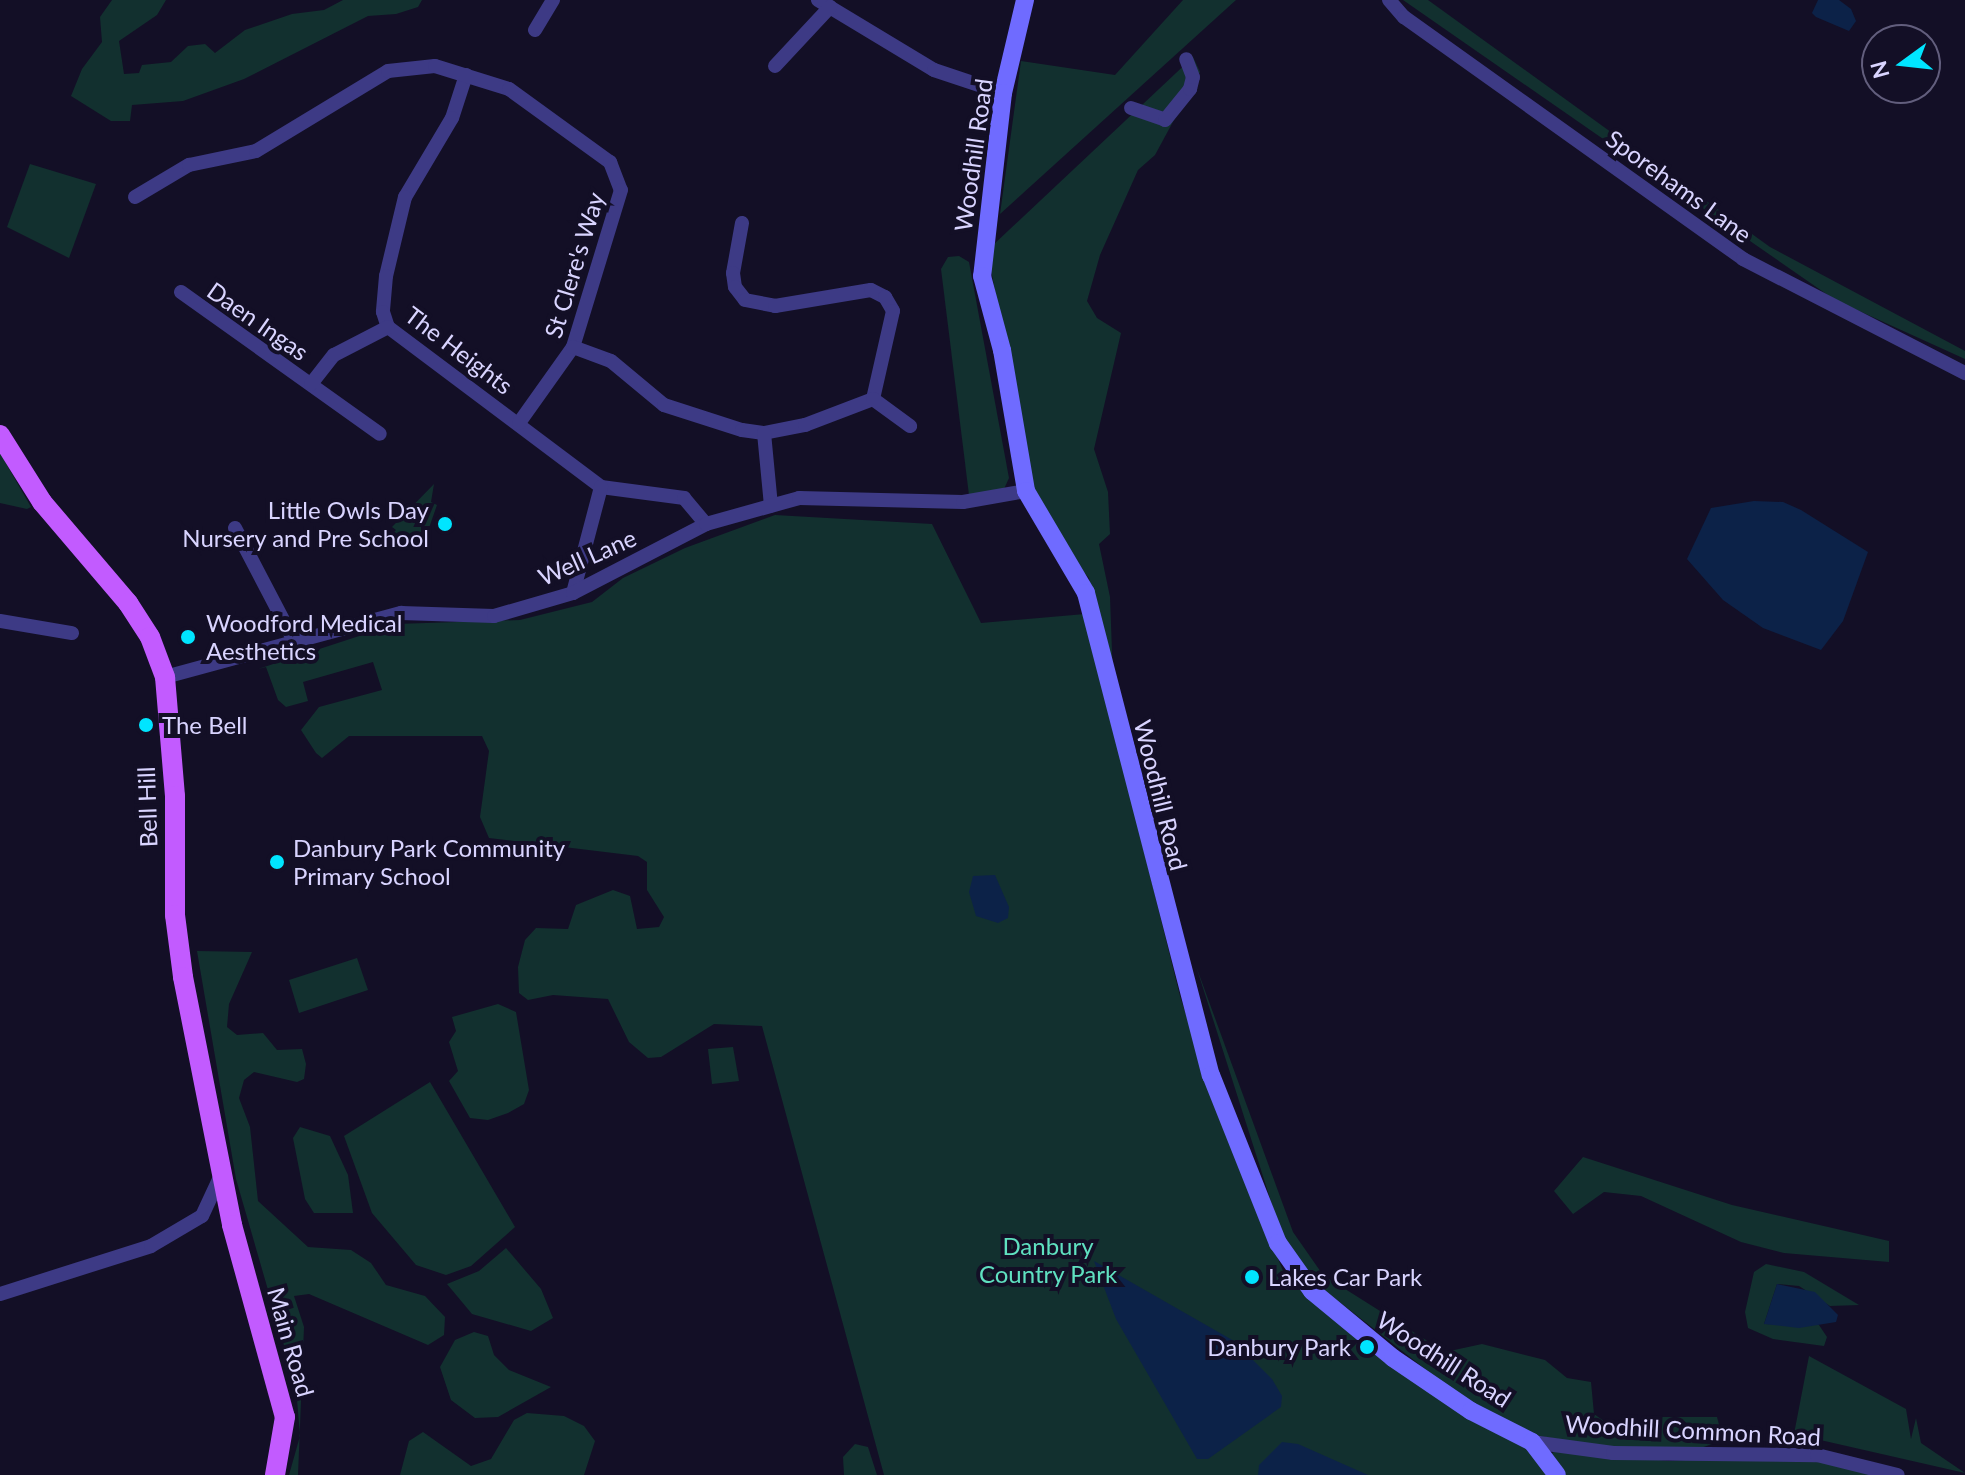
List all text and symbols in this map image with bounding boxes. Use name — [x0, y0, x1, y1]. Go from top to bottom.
north arrow — [1861, 24, 1941, 104]
text: N — [1864, 58, 1895, 82]
street label: Woodhill Road — [948, 77, 998, 233]
street label: Sporehams Lane — [1601, 124, 1757, 248]
street label: St Clere's Way — [538, 189, 610, 341]
street label: Daen Ingas — [202, 276, 314, 366]
street label: The Heights — [400, 300, 518, 400]
place label: Little Owls Day Nursery and Pre School — [182, 496, 429, 552]
marker: Little Owls Day Nursery and Pre School — [436, 515, 454, 533]
street label: Well Lane — [534, 523, 640, 591]
place label: Woodford Medical Aesthetics — [206, 609, 402, 665]
marker: Woodford Medical Aesthetics — [177, 626, 199, 648]
place label: The Bell — [162, 711, 248, 739]
marker: The Bell — [137, 716, 155, 734]
street label: Woodhill Road — [1128, 717, 1194, 873]
street label: Bell Hill — [131, 766, 163, 848]
place label: Danbury Park Community Primary School — [293, 834, 566, 890]
marker: Danbury Park Community Primary School — [268, 853, 286, 871]
park label: Danbury Country Park — [979, 1232, 1117, 1288]
place label: Lakes Car Park — [1268, 1263, 1423, 1291]
marker: Lakes Car Park — [1243, 1268, 1261, 1286]
street label: Main Road — [262, 1284, 320, 1400]
street label: Woodhill Road — [1372, 1305, 1516, 1413]
place label: Danbury Park — [1207, 1333, 1351, 1361]
marker: Danbury Park — [1358, 1338, 1376, 1356]
street label: Woodhill Common Road — [1564, 1409, 1822, 1451]

